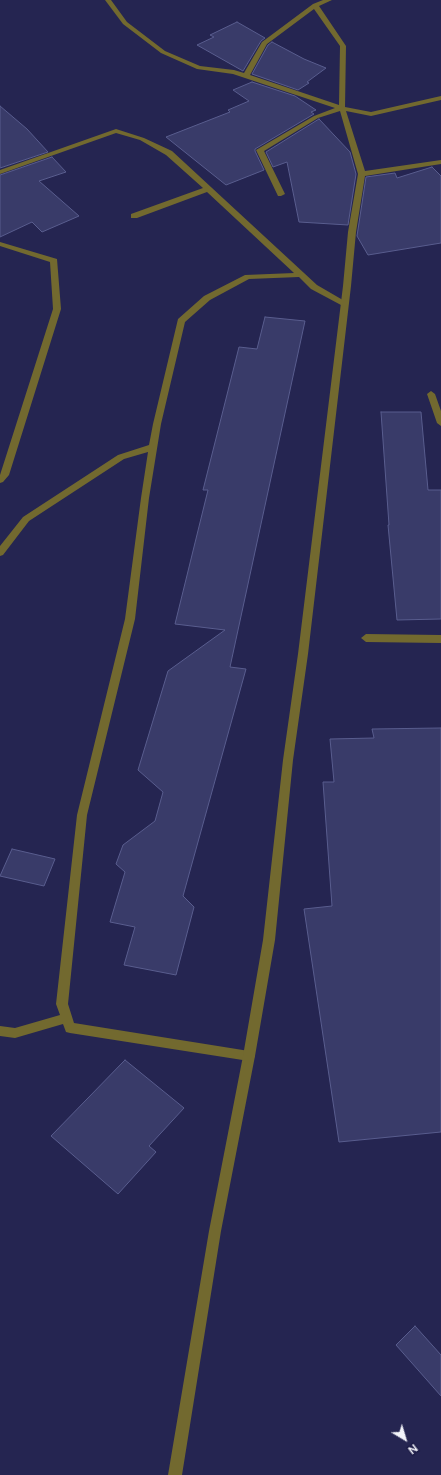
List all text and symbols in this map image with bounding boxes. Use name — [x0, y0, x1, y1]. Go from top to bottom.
north arrow — [385, 1419, 425, 1459]
text: N — [405, 1441, 420, 1457]

